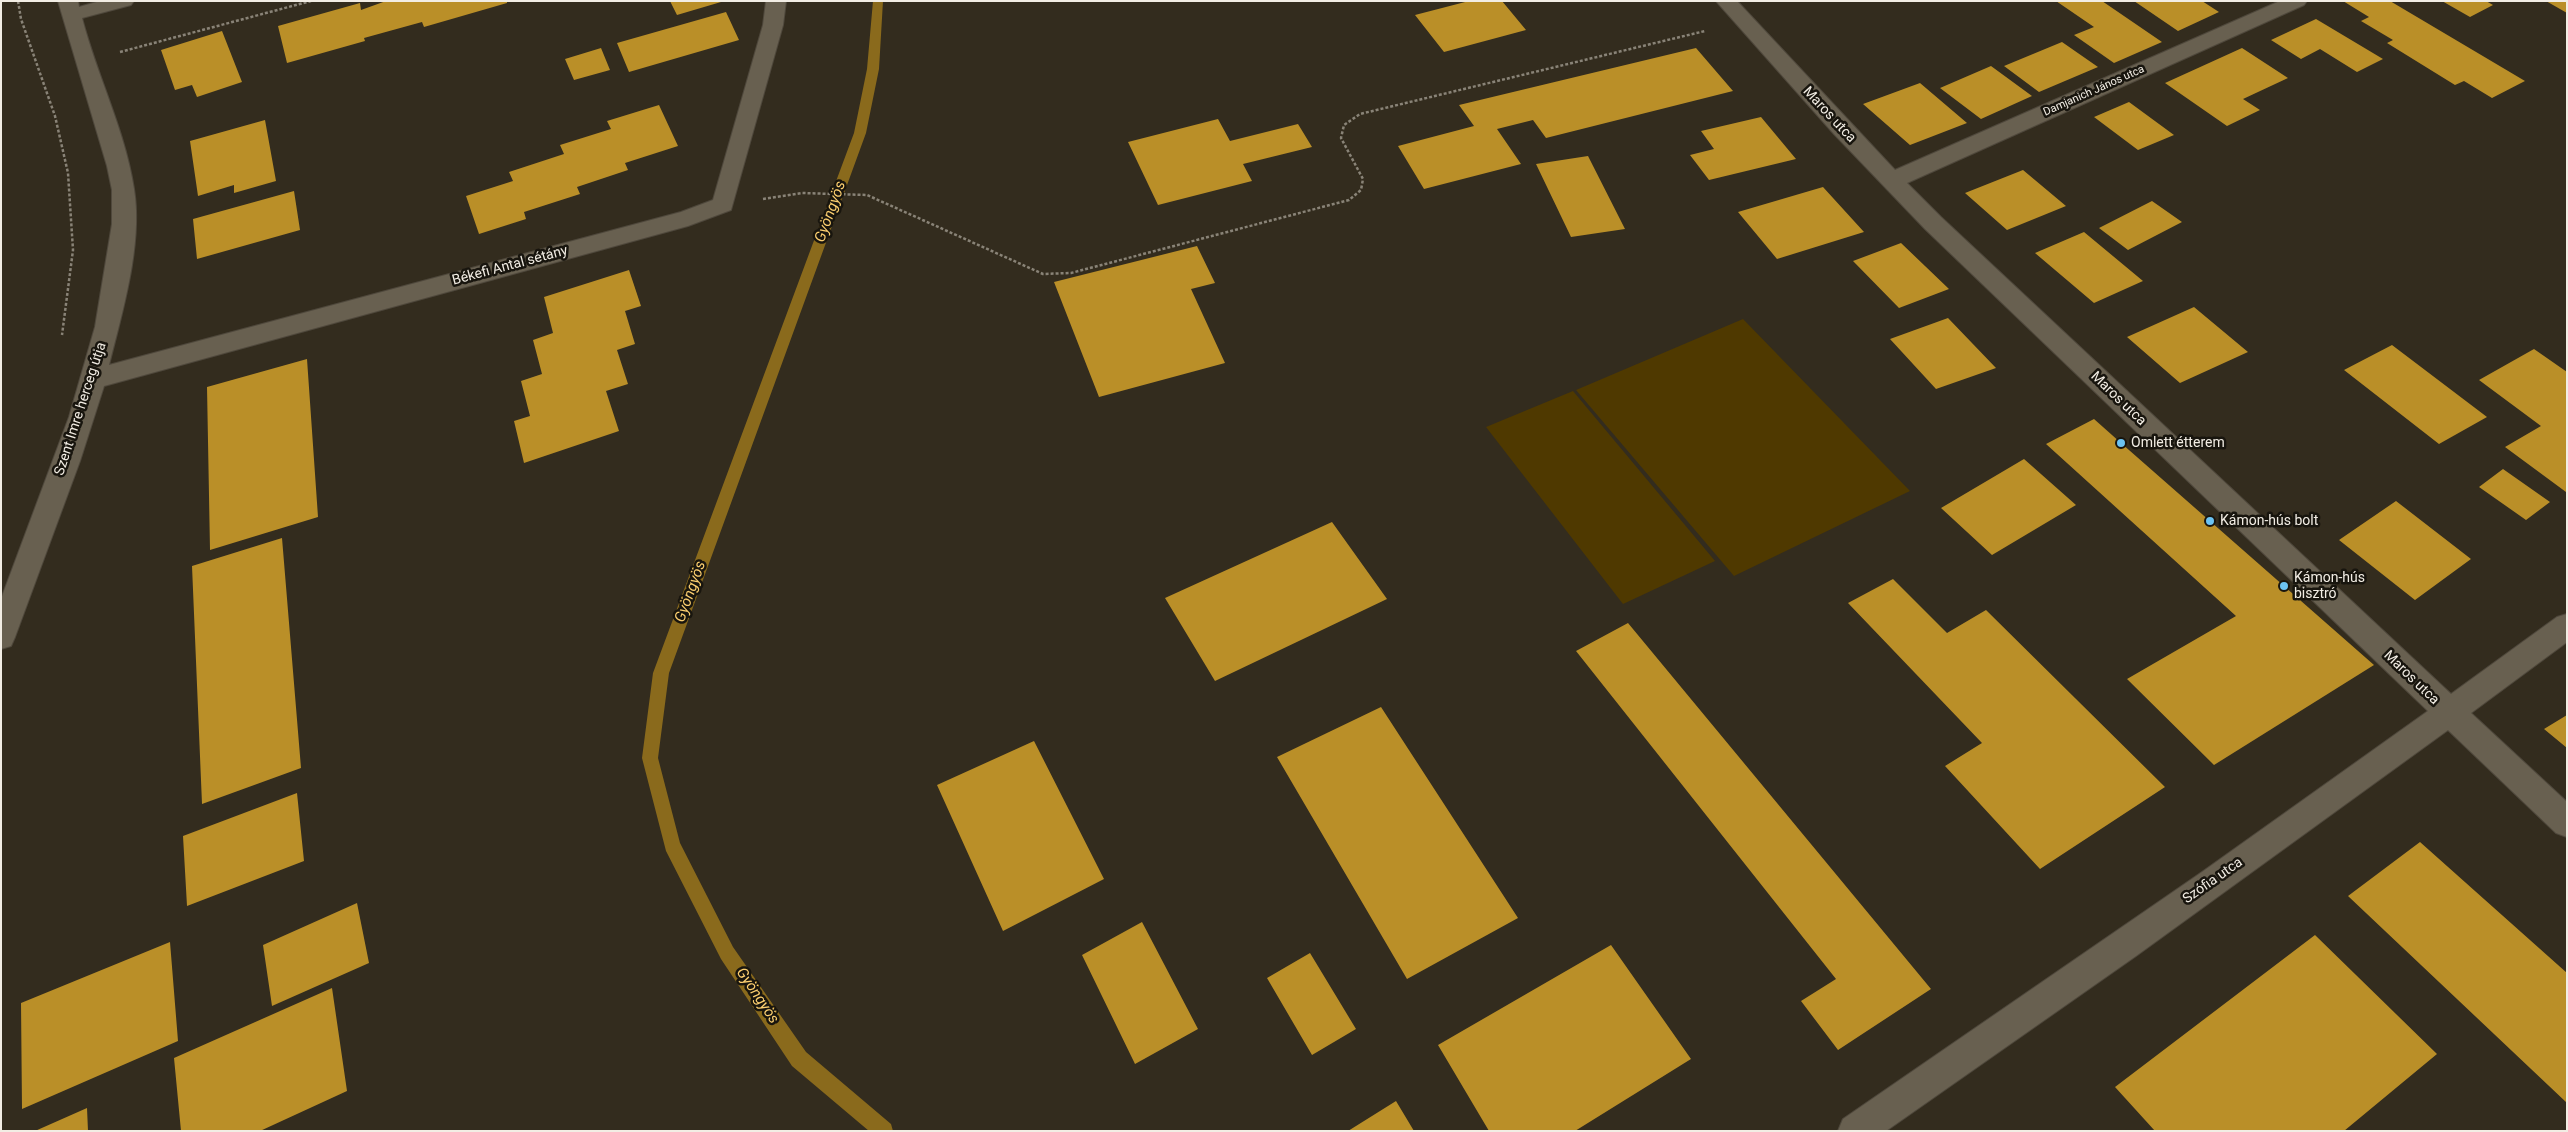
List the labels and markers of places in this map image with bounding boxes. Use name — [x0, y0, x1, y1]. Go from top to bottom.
place label: Omlett étterem — [2131, 435, 2225, 451]
marker: Omlett étterem — [2115, 437, 2127, 449]
place label: Kámon-hús bolt — [2220, 513, 2318, 529]
marker: Kámon-hús bolt — [2204, 515, 2216, 527]
place label: Kámon-hús bisztró — [2294, 570, 2365, 602]
marker: Kámon-hús bisztró — [2278, 580, 2290, 592]

